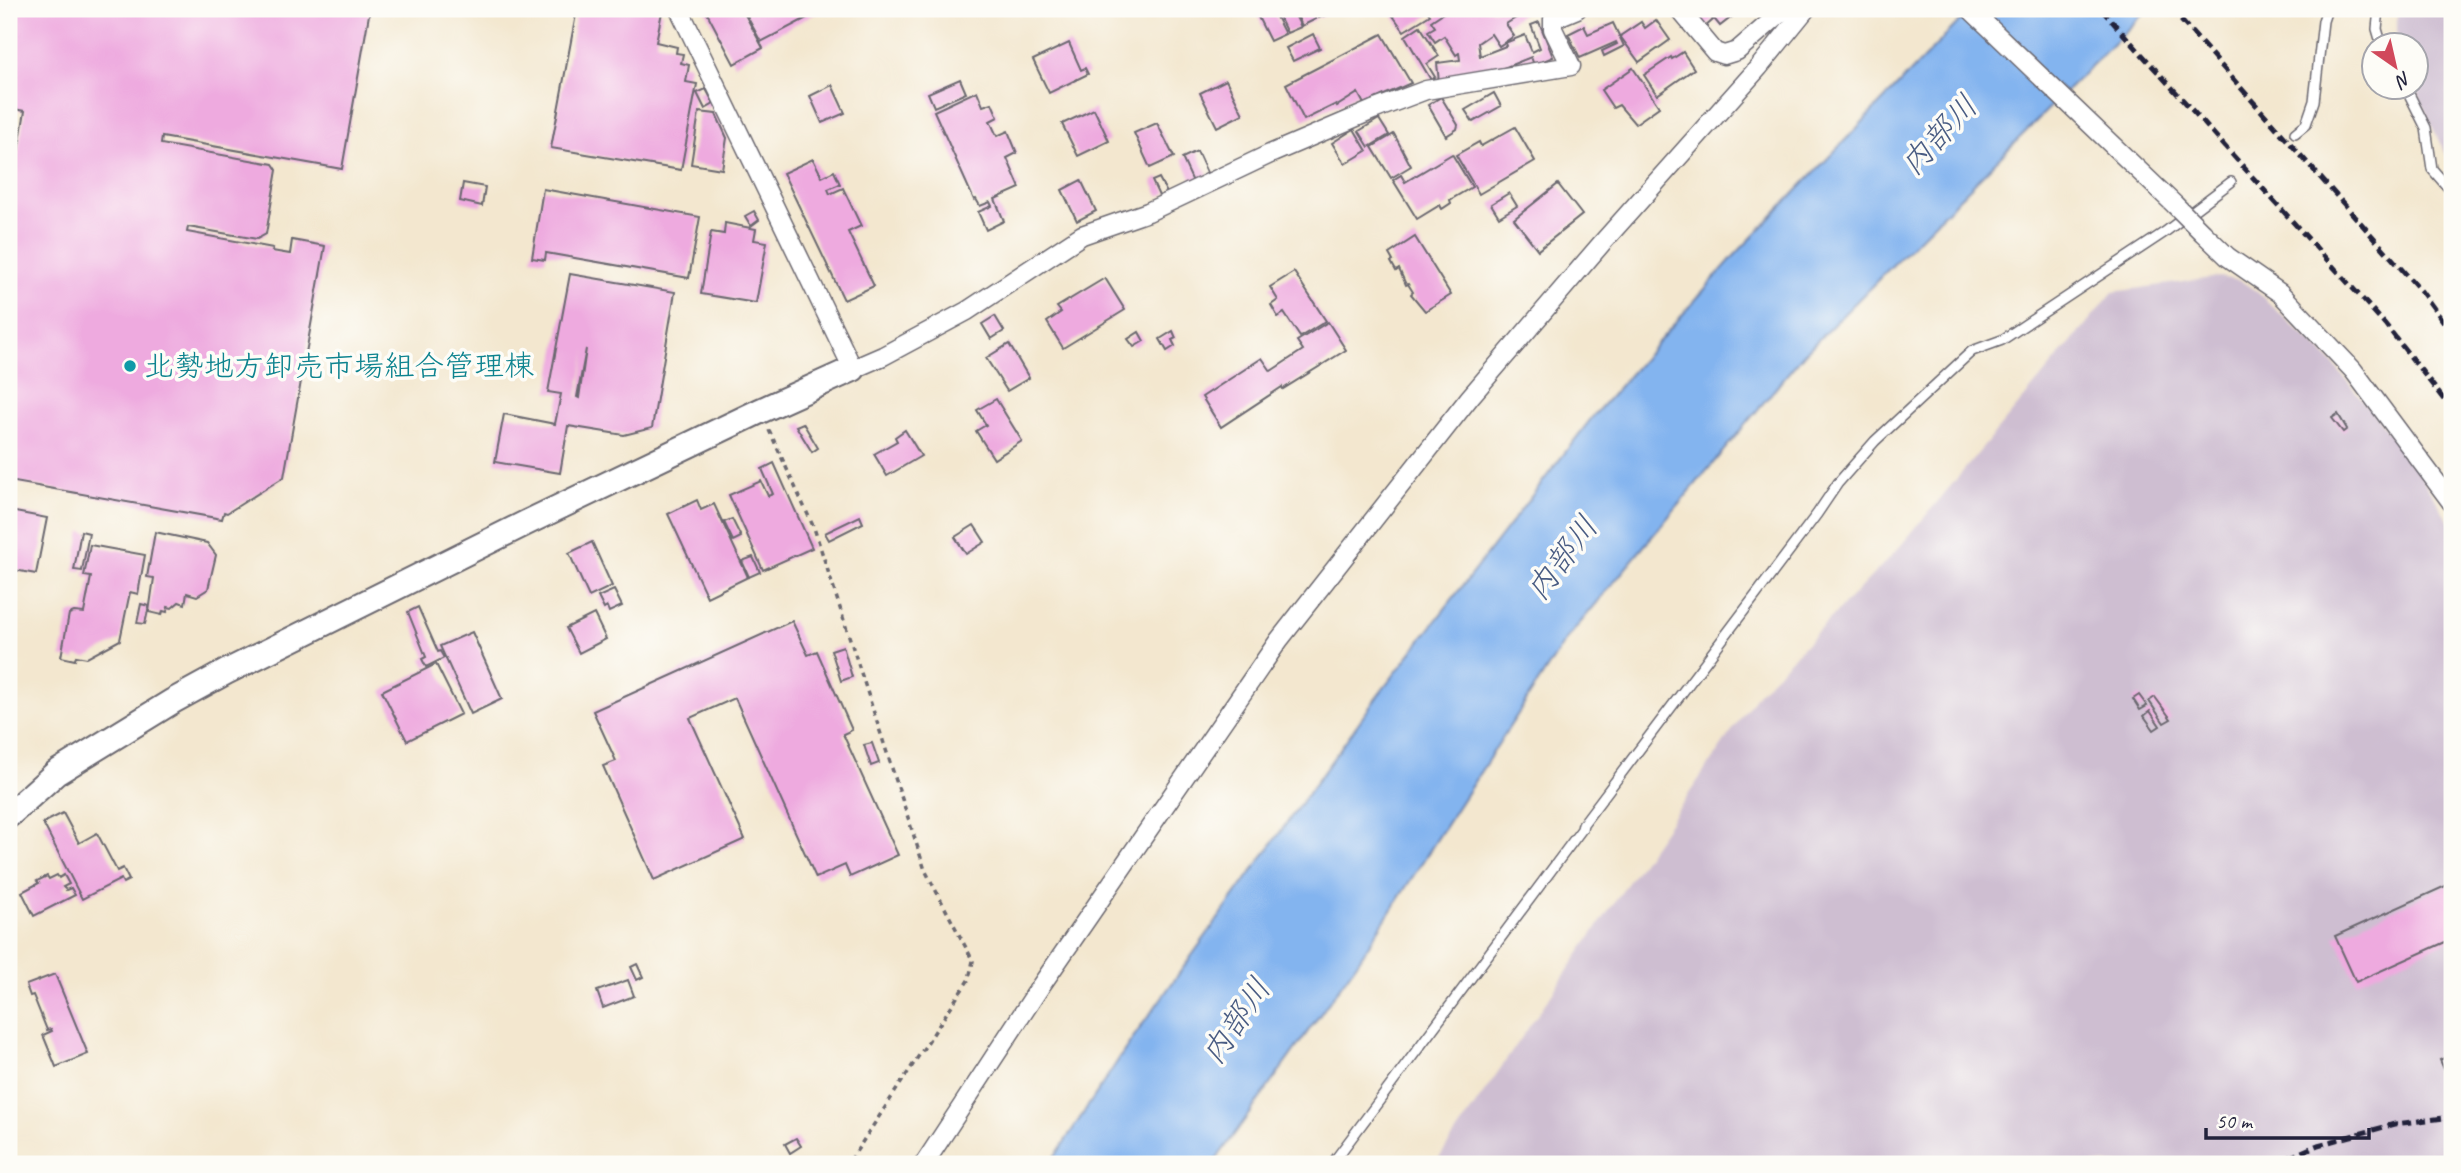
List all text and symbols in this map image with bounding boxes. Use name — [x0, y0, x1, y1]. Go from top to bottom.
north arrow — [2360, 32, 2430, 102]
text: N — [2390, 66, 2416, 94]
water label: 内部川 — [1891, 86, 1987, 184]
place label: 北勢地方卸売市場組合管理棟 — [144, 347, 534, 385]
marker: 北勢地方卸売市場組合管理棟 — [122, 358, 138, 374]
water label: 内部川 — [1517, 507, 1607, 609]
water label: 内部川 — [1192, 970, 1280, 1072]
scale bar — [2206, 1096, 2368, 1140]
text: 50 m — [2216, 1108, 2254, 1134]

